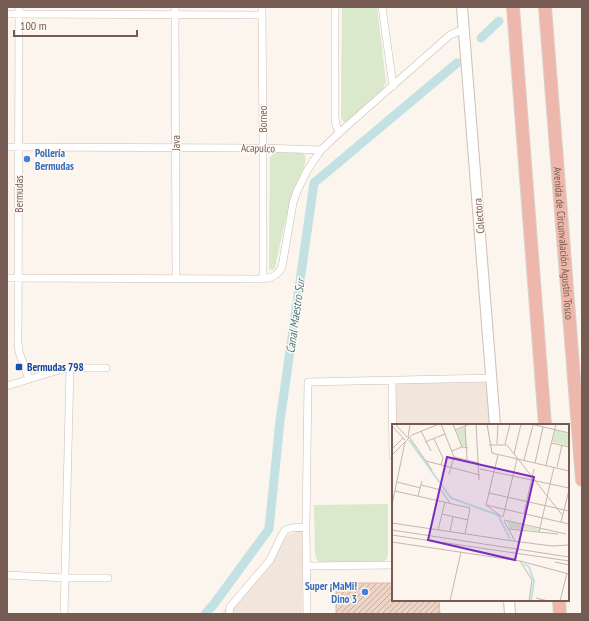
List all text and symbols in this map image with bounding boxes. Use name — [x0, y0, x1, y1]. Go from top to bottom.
scale bar — [14, 12, 137, 38]
text: 100 m — [20, 18, 47, 33]
street label: Borneo — [256, 105, 270, 132]
street label: Java — [169, 135, 183, 152]
street label: Acapulco — [241, 141, 275, 155]
place label: Pollería Bermudas — [35, 146, 74, 173]
marker: Pollería Bermudas — [22, 154, 32, 164]
street label: Avenida de Circunvalación Agustín Tosco — [551, 166, 576, 320]
street label: Bermudas — [12, 175, 26, 213]
street label: Colectora — [470, 198, 488, 234]
water label: Canal Maestro Sur — [282, 276, 308, 354]
place label: Bermudas 798 — [27, 360, 84, 374]
marker: Bermudas 798 — [14, 362, 24, 372]
inset map — [392, 424, 569, 601]
place label: Super ¡MaMi! Dino 3 — [305, 579, 357, 606]
marker: Super ¡MaMi! Dino 3 — [360, 587, 370, 597]

